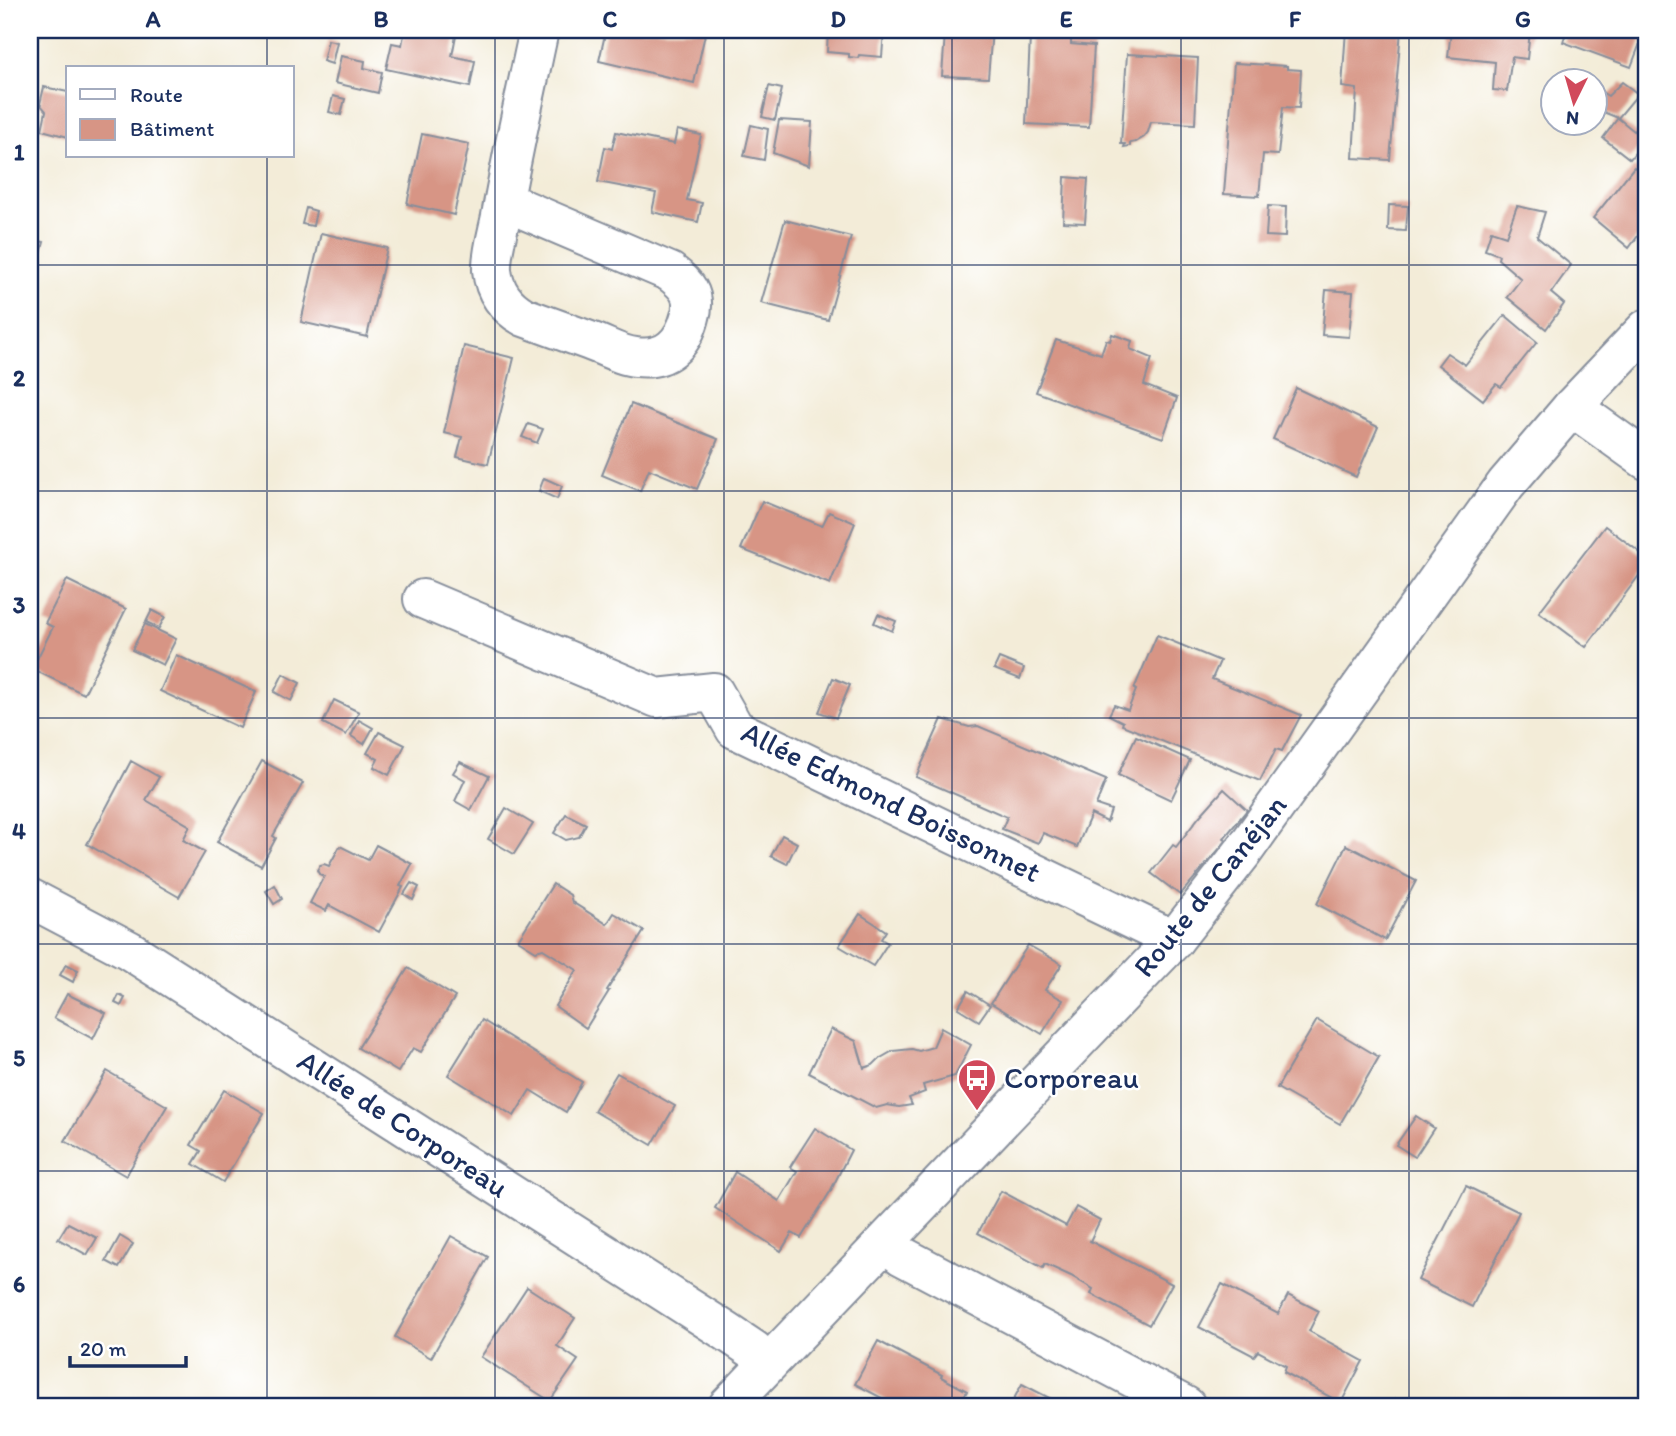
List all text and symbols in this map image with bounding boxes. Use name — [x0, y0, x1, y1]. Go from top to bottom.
text: A — [145, 5, 161, 33]
text: B — [374, 5, 389, 33]
text: C — [603, 5, 618, 33]
text: D — [830, 5, 846, 33]
text: E — [1060, 5, 1073, 33]
text: F — [1289, 5, 1302, 33]
text: G — [1515, 5, 1531, 33]
legend — [66, 66, 294, 158]
north arrow — [1540, 66, 1610, 136]
text: Route — [130, 82, 183, 107]
text: N — [1565, 106, 1580, 130]
text: Bâtiment — [130, 116, 214, 141]
text: 1 — [14, 138, 25, 166]
text: 2 — [13, 364, 26, 392]
text: 3 — [13, 591, 26, 619]
street label: Allée Edmond Boissonnet — [736, 713, 1047, 890]
street label: Route de Canéjan — [1125, 787, 1294, 984]
text: 4 — [12, 817, 26, 845]
street label: Allée de Corporeau — [291, 1042, 516, 1205]
text: 5 — [13, 1044, 25, 1072]
bus stop icon: Corporeau — [956, 1057, 998, 1112]
place label: Corporeau — [1004, 1059, 1139, 1096]
text: 6 — [13, 1270, 25, 1298]
scale bar — [70, 1324, 186, 1368]
text: 20 m — [80, 1336, 127, 1361]

